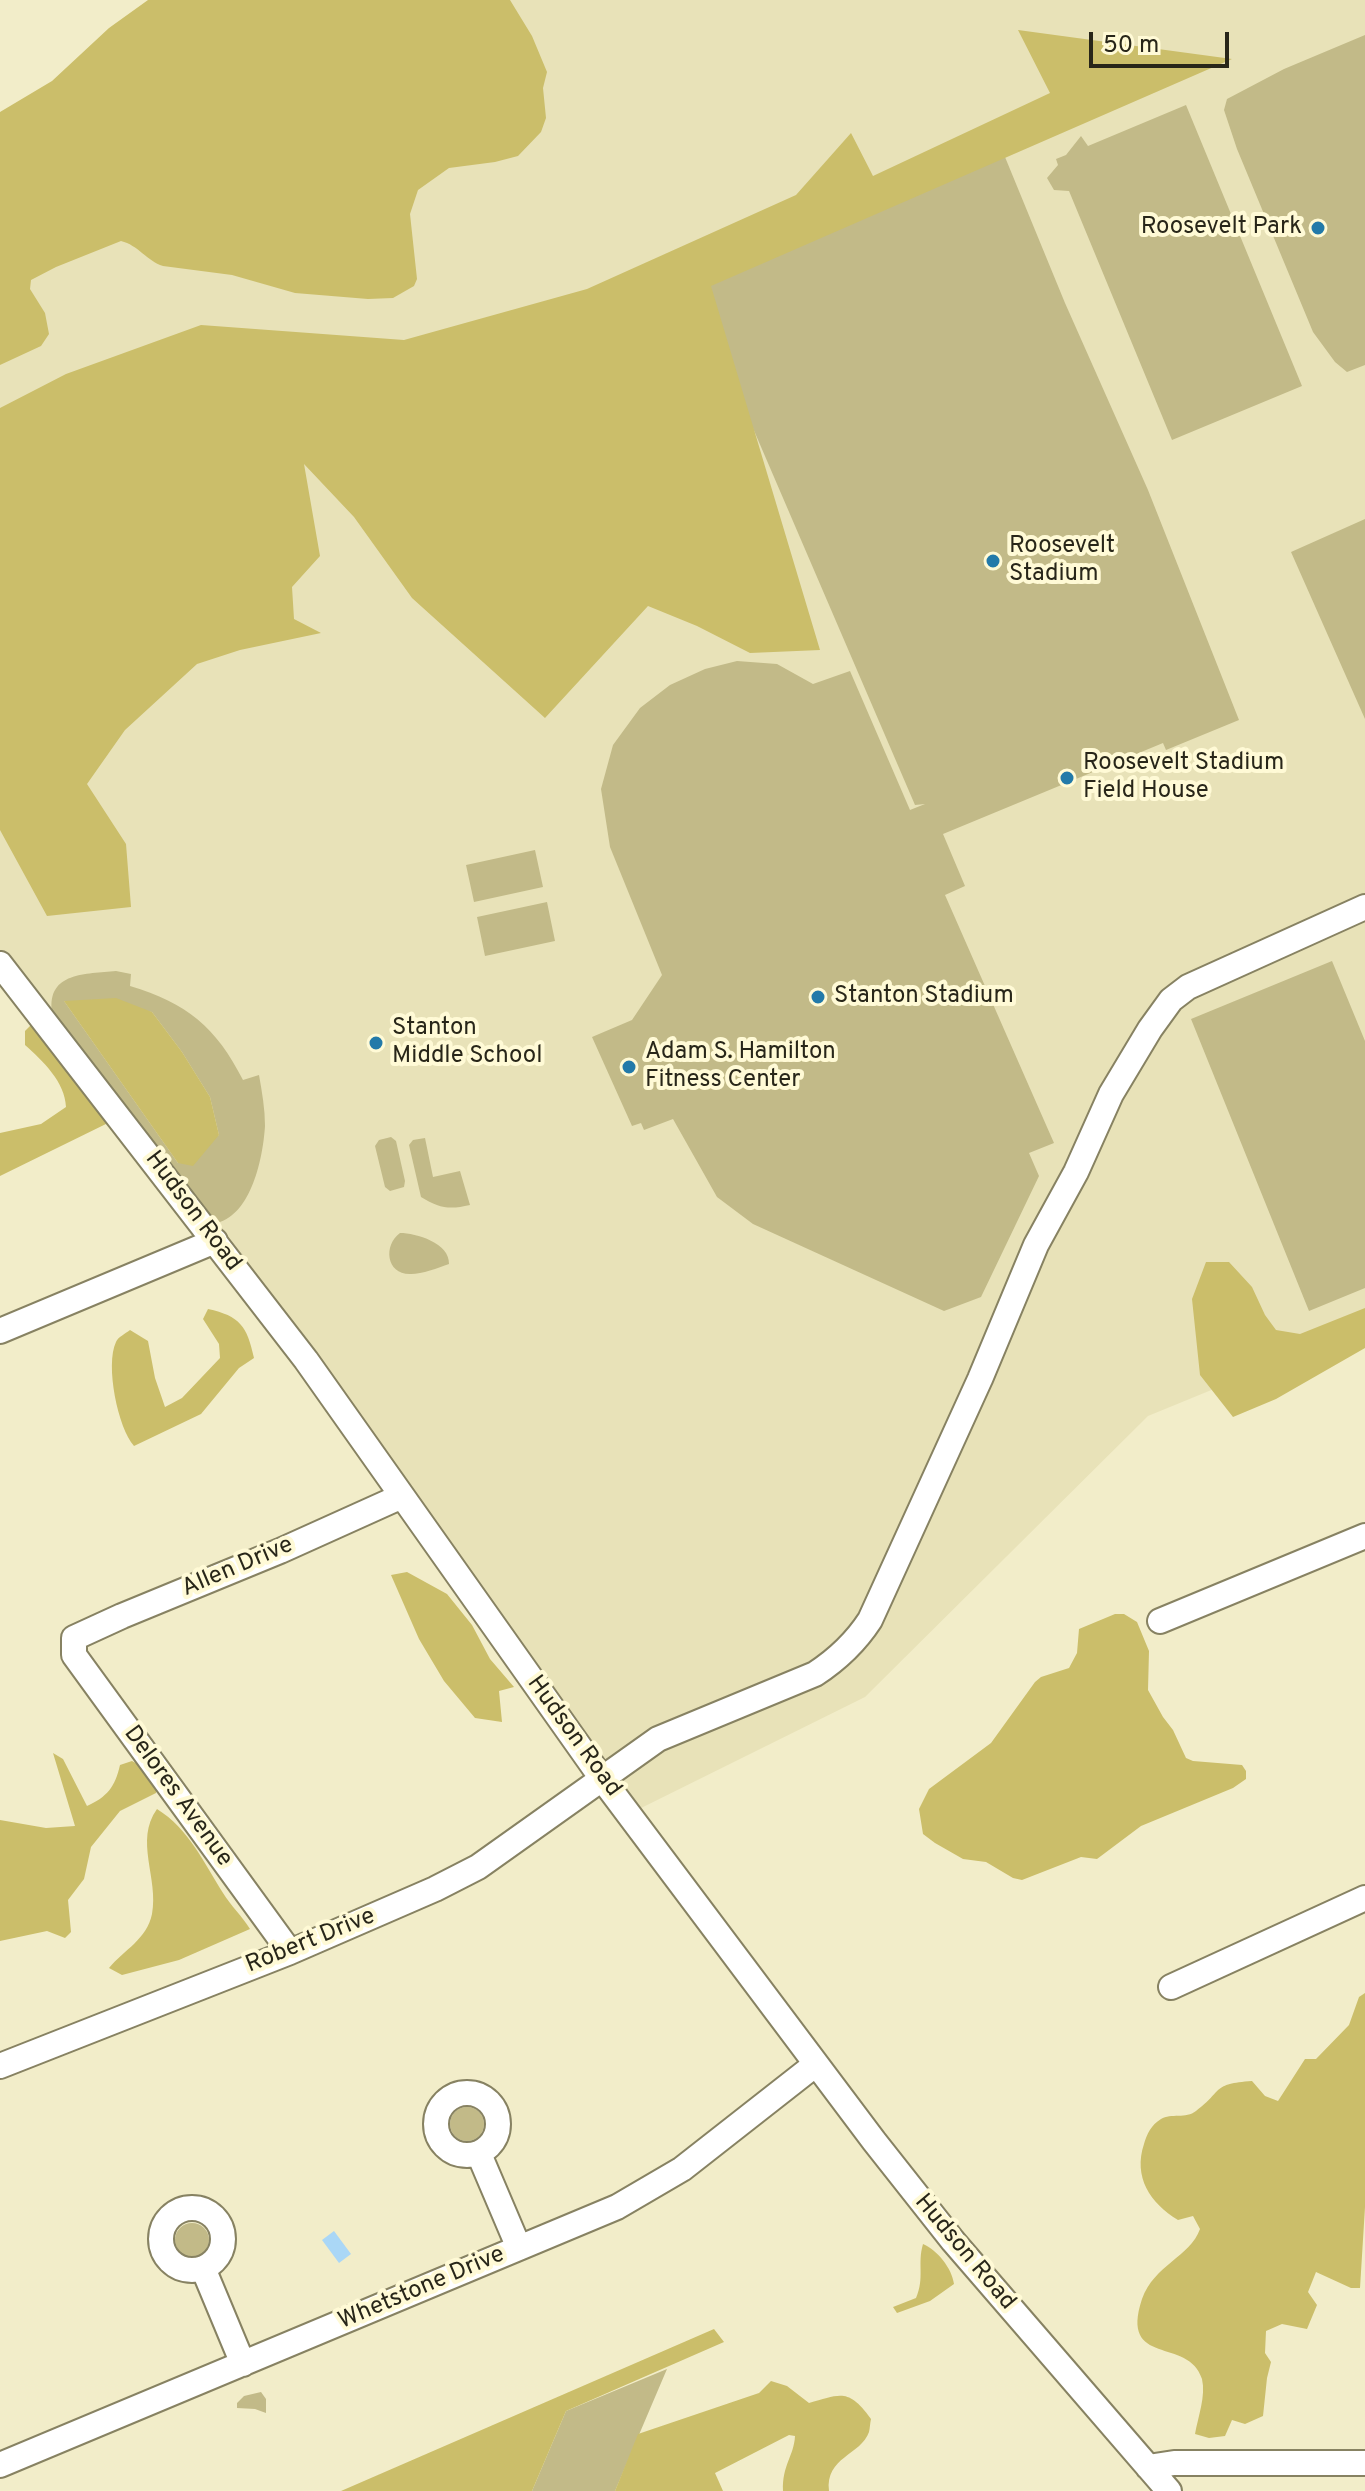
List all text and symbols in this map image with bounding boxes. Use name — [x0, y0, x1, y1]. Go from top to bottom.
scale bar — [1093, 16, 1233, 66]
text: 50 m — [1103, 31, 1159, 61]
place label: Roosevelt Park — [1141, 214, 1302, 242]
marker: Roosevelt Park — [1309, 219, 1327, 237]
place label: Roosevelt Stadium — [1009, 533, 1115, 589]
marker: Roosevelt Stadium — [984, 552, 1002, 570]
place label: Roosevelt Stadium Field House — [1083, 750, 1284, 806]
marker: Roosevelt Stadium Field House — [1058, 769, 1076, 787]
place label: Stanton Stadium — [834, 983, 1014, 1011]
marker: Stanton Stadium — [809, 988, 827, 1006]
place label: Stanton Middle School — [392, 1015, 542, 1071]
marker: Stanton Middle School — [367, 1034, 385, 1052]
place label: Adam S. Hamilton Fitness Center — [645, 1039, 836, 1095]
marker: Adam S. Hamilton Fitness Center — [620, 1058, 638, 1076]
street label: Hudson Road — [138, 1146, 246, 1278]
street label: Allen Drive — [178, 1532, 298, 1604]
street label: Hudson Road — [519, 1671, 627, 1803]
street label: Delores Avenue — [116, 1721, 238, 1873]
street label: Robert Drive — [242, 1903, 380, 1981]
street label: Hudson Road — [907, 2189, 1021, 2317]
street label: Whetstone Drive — [334, 2241, 510, 2337]

